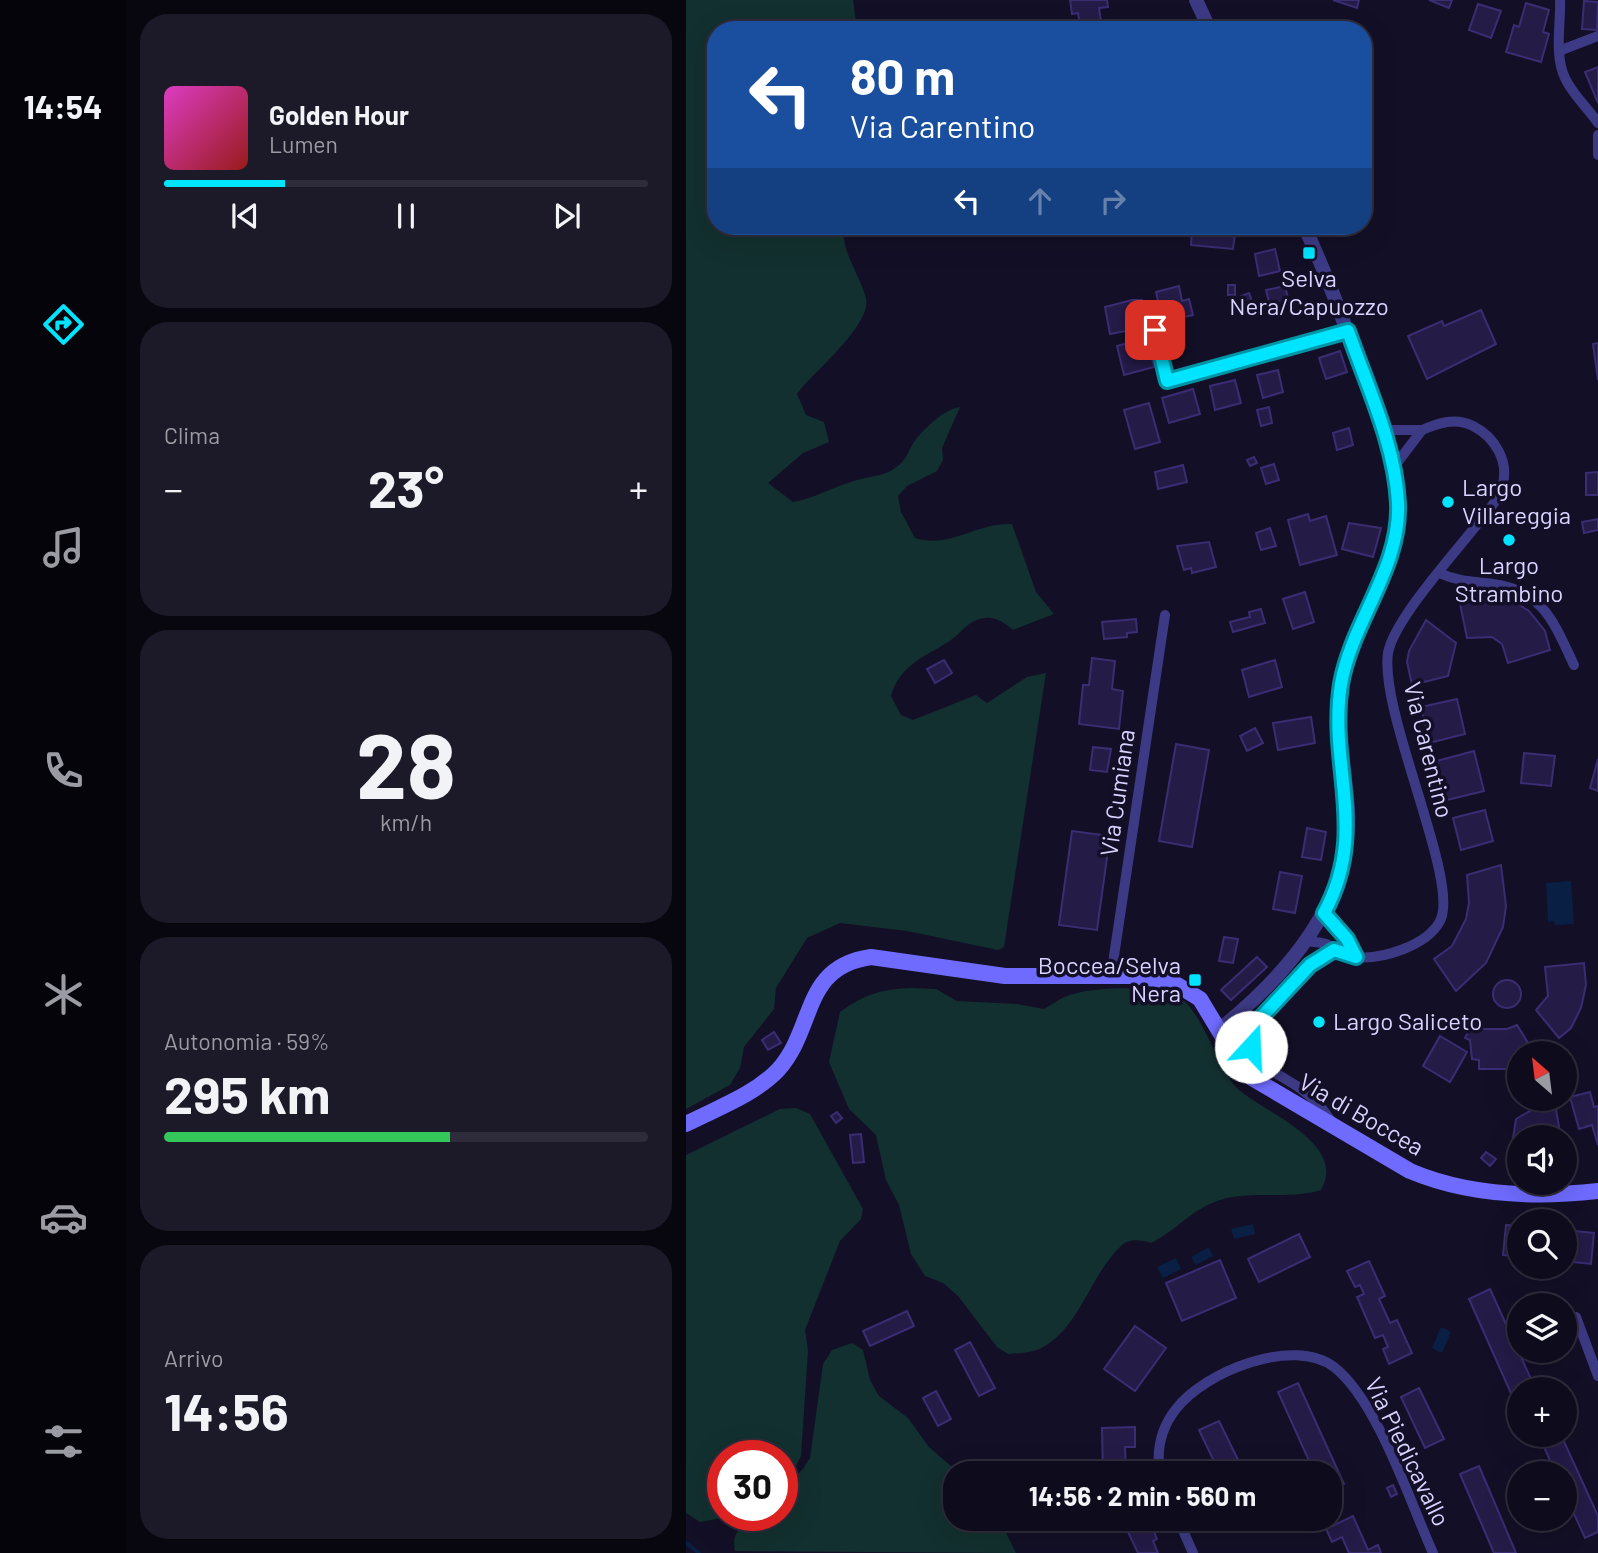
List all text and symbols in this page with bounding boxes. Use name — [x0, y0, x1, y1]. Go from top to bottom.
text: 80 m — [850, 46, 955, 105]
icon: left — [735, 49, 826, 140]
text: 14:54 — [24, 87, 102, 125]
text: Golden Hour — [269, 99, 409, 130]
text: Via Carentino — [850, 106, 1035, 144]
text: Lumen — [269, 130, 338, 158]
icon: left — [948, 182, 986, 220]
icon: ahead — [1021, 182, 1059, 220]
icon: right — [1094, 182, 1132, 220]
icon: previous — [226, 197, 264, 235]
icon: pause — [387, 197, 425, 235]
icon: next — [548, 197, 586, 235]
marker: Selva Nera/Capuozzo — [1301, 245, 1317, 261]
place label: Selva Nera/Capuozzo — [1229, 263, 1389, 320]
icon: directions — [39, 300, 88, 349]
pin — [1125, 300, 1185, 360]
icon: arrive — [1136, 311, 1174, 349]
text: Clima — [164, 421, 220, 449]
text: 23° — [368, 456, 444, 518]
text: − — [164, 465, 183, 511]
text: + — [629, 465, 648, 511]
place label: Largo Villareggia — [1462, 472, 1571, 529]
marker: Largo Villareggia — [1440, 494, 1456, 510]
icon: music — [39, 523, 88, 572]
marker: Largo Strambino — [1501, 532, 1517, 548]
place label: Largo Strambino — [1455, 550, 1563, 607]
street label: Via Carentino — [1399, 679, 1460, 821]
text: 28 — [356, 708, 456, 817]
street label: Via Cumiana — [1093, 727, 1140, 858]
icon: phone — [39, 746, 88, 795]
text: km/h — [380, 808, 432, 836]
place label: Boccea/Selva Nera — [1038, 950, 1181, 1007]
icon: climate — [39, 970, 88, 1019]
marker: Boccea/Selva Nera — [1187, 972, 1203, 988]
place label: Largo Saliceto — [1333, 1006, 1482, 1035]
position arrow — [1214, 1010, 1288, 1084]
marker: Largo Saliceto — [1311, 1014, 1327, 1030]
text: Autonomia · 59% — [164, 1027, 330, 1055]
north arrow — [1507, 1041, 1577, 1111]
map controls — [1507, 1041, 1577, 1531]
text: 295 km — [164, 1062, 330, 1124]
street label: Via di Boccea — [1294, 1066, 1429, 1161]
button: sound — [1507, 1125, 1577, 1195]
icon: car — [39, 1193, 88, 1242]
button: search — [1507, 1209, 1577, 1279]
button: layers — [1507, 1293, 1577, 1363]
text: Arrivo — [164, 1344, 224, 1372]
street label: Via Piedicavallo — [1360, 1372, 1457, 1530]
button: + — [1507, 1377, 1577, 1447]
text: 14:56 — [164, 1379, 289, 1441]
icon: filters — [39, 1417, 88, 1466]
speed limit sign: 30 — [707, 1440, 798, 1531]
button: − — [1507, 1461, 1577, 1531]
text: 14:56 · 2 min · 560 m — [1029, 1480, 1256, 1511]

